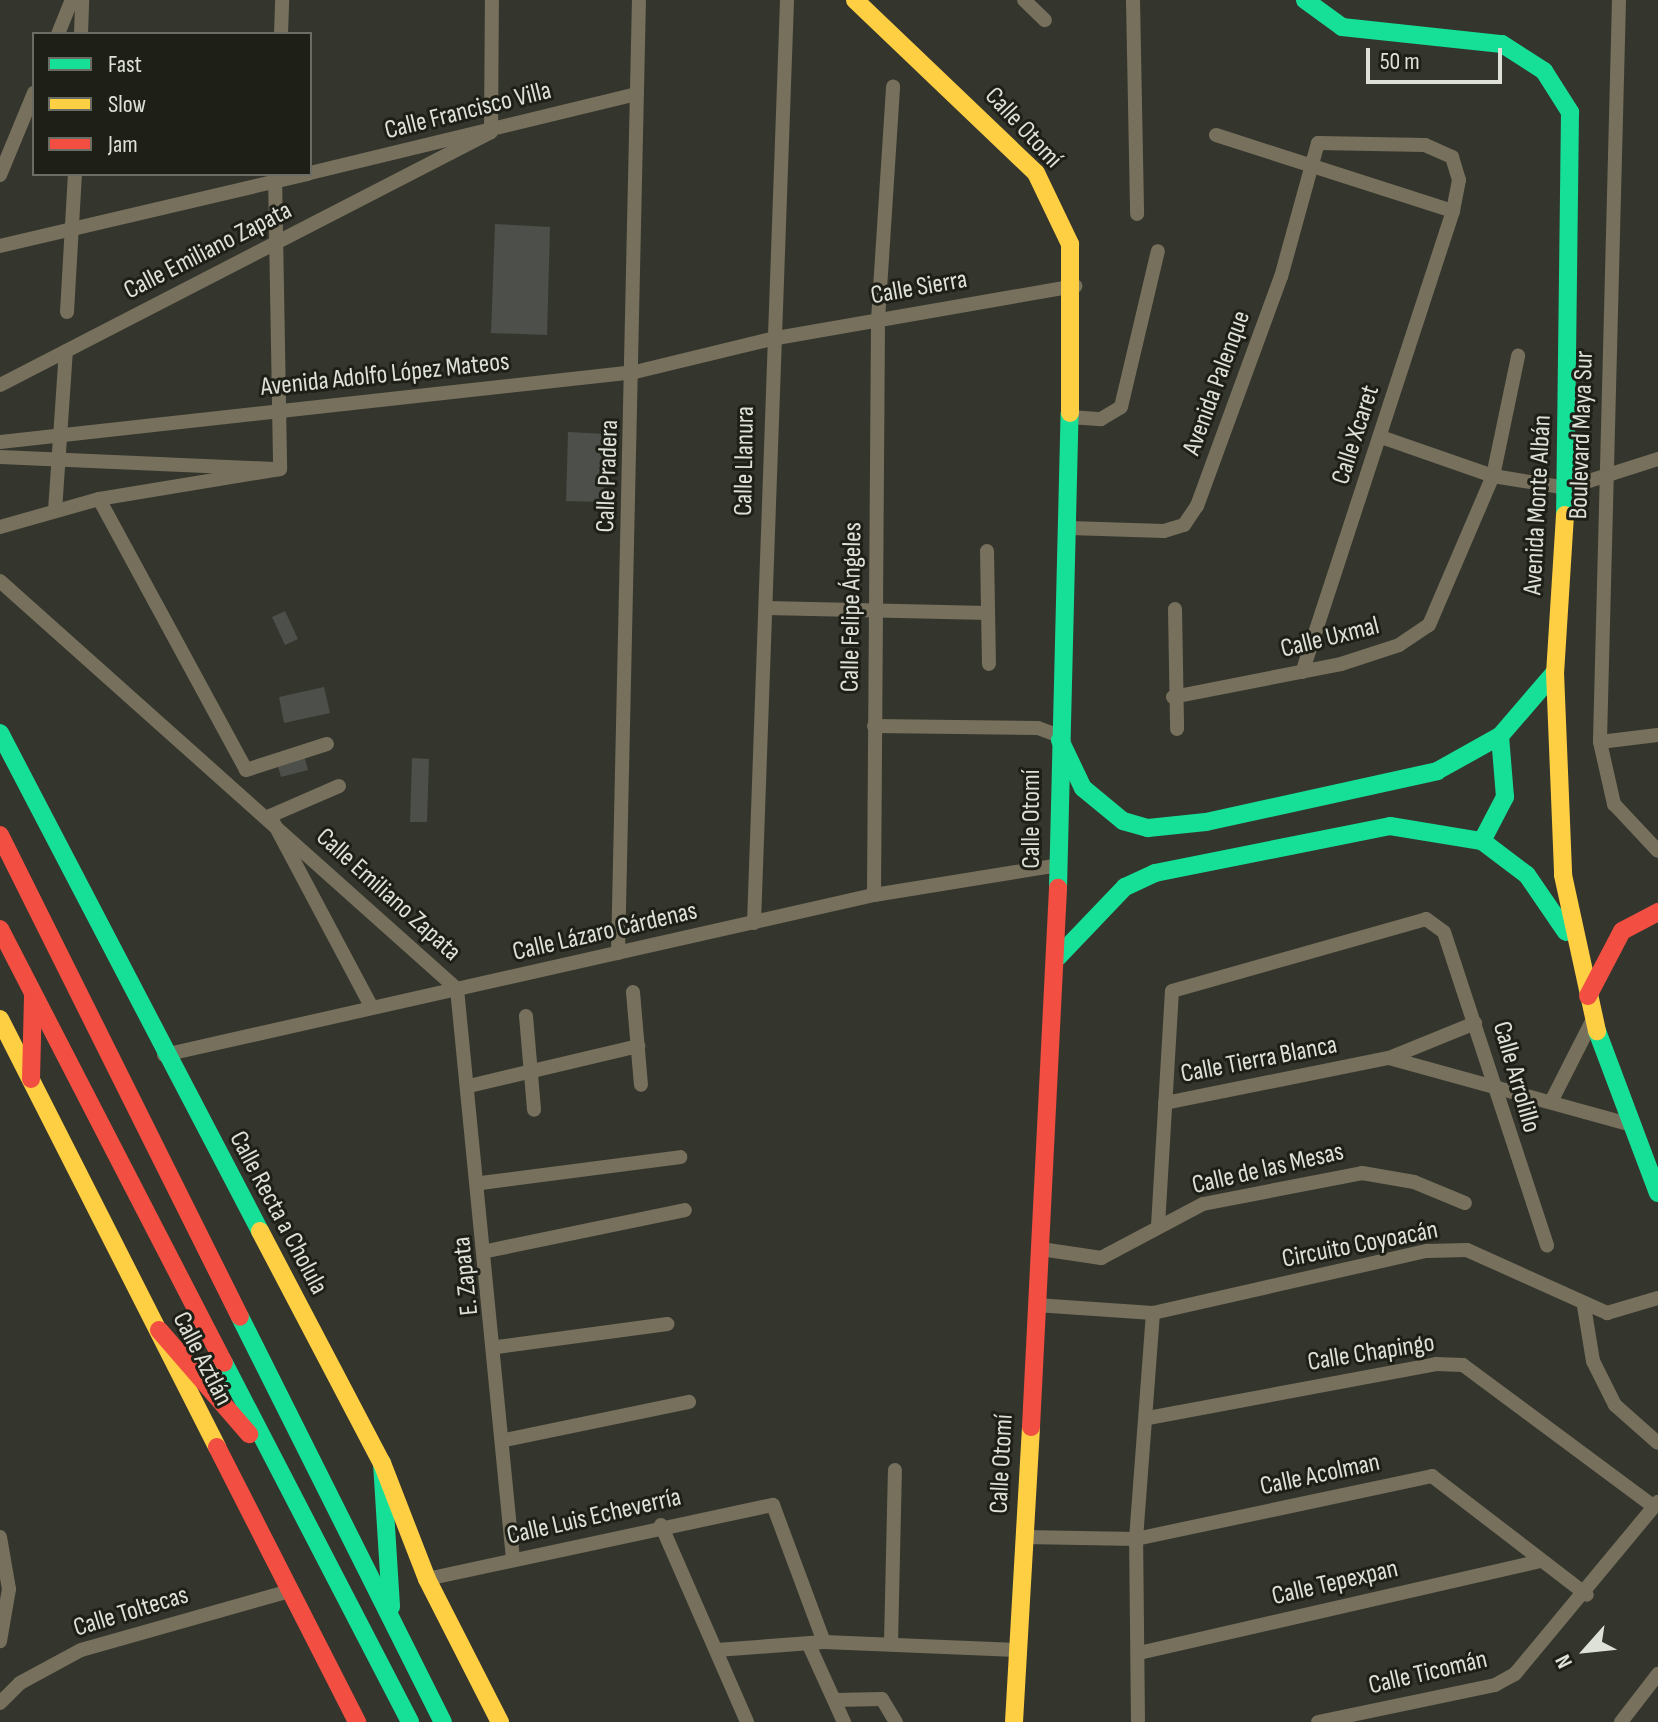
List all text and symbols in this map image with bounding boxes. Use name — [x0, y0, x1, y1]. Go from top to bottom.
legend — [32, 32, 312, 176]
scale bar — [1370, 32, 1506, 82]
text: 50 m — [1380, 47, 1420, 76]
text: Fast — [108, 50, 142, 79]
street label: Calle Francisco Villa — [382, 75, 554, 147]
street label: Calle Otomí — [978, 81, 1068, 175]
text: Slow — [108, 90, 146, 119]
text: Jam — [108, 130, 138, 159]
street label: Calle Emiliano Zapata — [119, 195, 297, 307]
street label: Calle Sierra — [868, 264, 970, 312]
street label: Avenida Palenque — [1176, 307, 1258, 459]
street label: Avenida Adolfo López Mateos — [259, 346, 511, 404]
street label: Boulevard Maya Sur — [1563, 350, 1601, 520]
street label: Calle Xcaret — [1325, 382, 1387, 488]
street label: Calle Llanura — [728, 406, 762, 516]
street label: Avenida Monte Albán — [1518, 414, 1558, 596]
street label: Calle Pradera — [590, 419, 626, 533]
street label: Calle Felipe Ángeles — [835, 522, 869, 692]
street label: Calle Uxmal — [1277, 611, 1383, 665]
street label: Calle Otomí — [1016, 769, 1048, 869]
street label: Calle Emiliano Zapata — [309, 822, 467, 968]
street label: Calle Lázaro Cárdenas — [510, 896, 700, 968]
street label: Calle Arrolillo — [1485, 1018, 1547, 1136]
street label: Calle Tierra Blanca — [1178, 1030, 1340, 1090]
street label: Calle Recta a Cholula — [222, 1126, 334, 1300]
street label: Calle de las Mesas — [1189, 1136, 1347, 1202]
street label: Circuito Coyoacán — [1279, 1215, 1441, 1275]
street label: E. Zapata — [446, 1235, 486, 1317]
street label: Calle Aztlán — [165, 1307, 239, 1411]
street label: Calle Chapingo — [1305, 1328, 1437, 1378]
street label: Calle Otomí — [984, 1414, 1020, 1514]
street label: Calle Acolman — [1257, 1447, 1383, 1503]
street label: Calle Luis Echeverría — [504, 1482, 684, 1552]
street label: Calle Tepexpan — [1269, 1553, 1401, 1613]
street label: Calle Toltecas — [70, 1580, 192, 1644]
north arrow — [1546, 1610, 1626, 1690]
street label: Calle Ticomán — [1366, 1644, 1490, 1702]
text: N — [1549, 1650, 1579, 1672]

